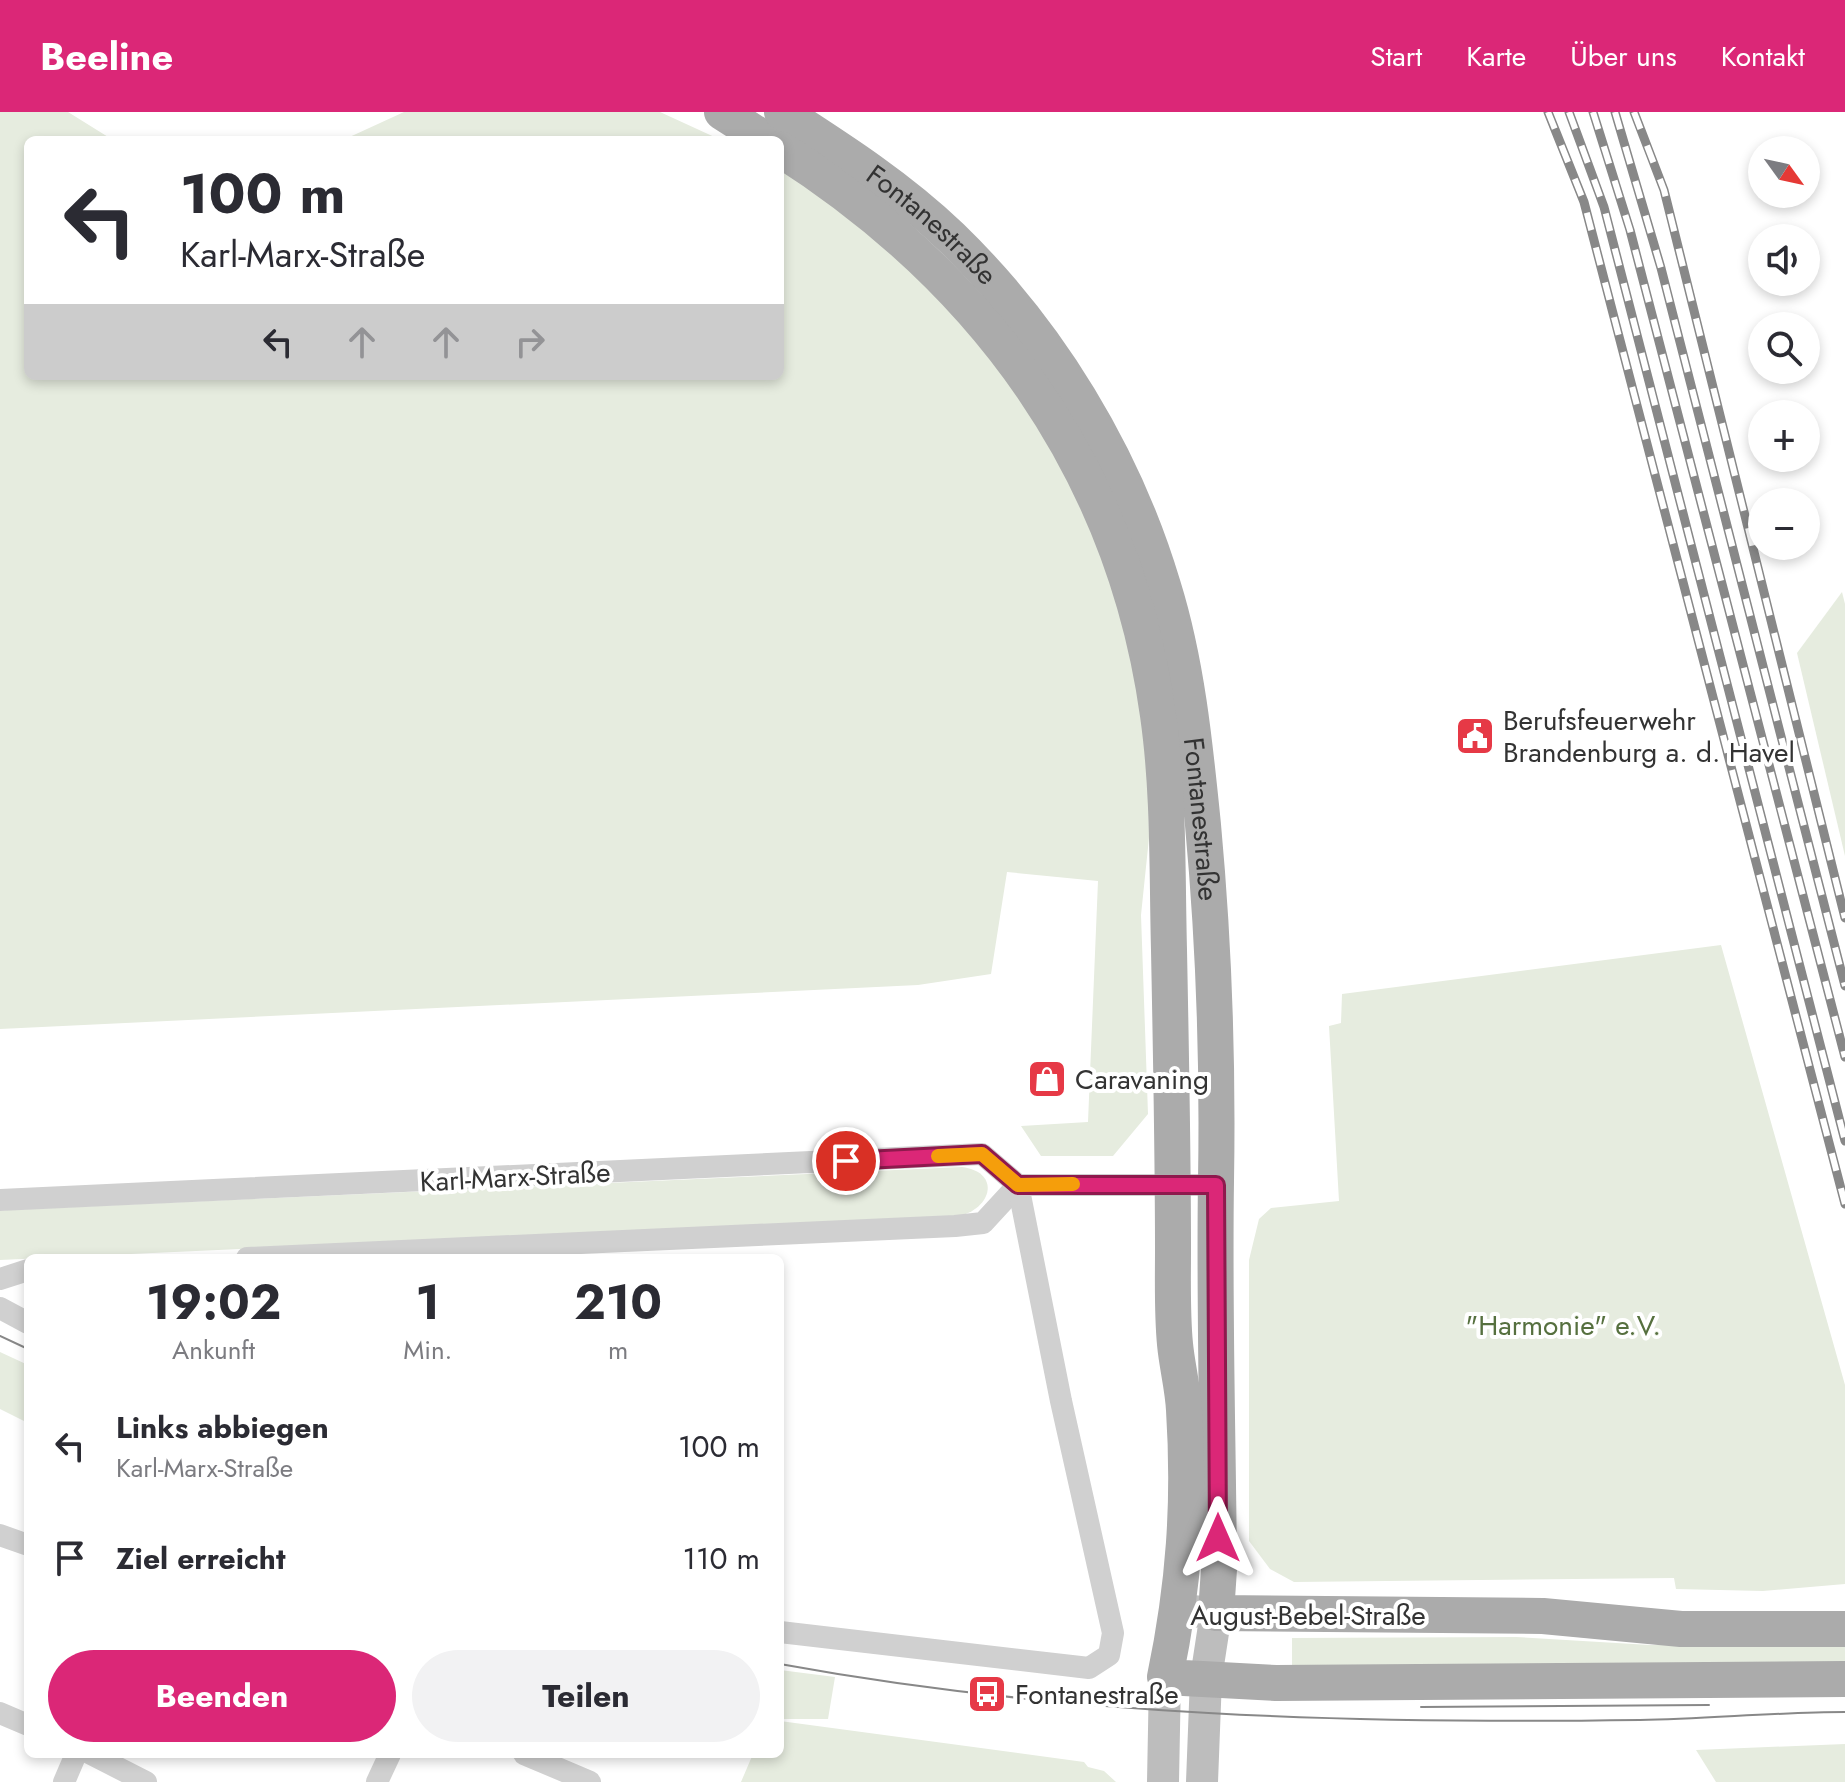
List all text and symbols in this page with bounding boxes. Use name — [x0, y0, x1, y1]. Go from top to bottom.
text: Beeline — [40, 29, 173, 84]
text: Start — [1370, 36, 1422, 77]
text: Karte — [1466, 36, 1526, 77]
text: Über uns — [1570, 36, 1677, 77]
text: Kontakt — [1721, 36, 1805, 77]
north arrow — [1748, 136, 1820, 208]
map controls — [1748, 136, 1820, 560]
text: 100 m — [180, 153, 345, 234]
street label: Fontanestraße — [858, 154, 1007, 294]
icon: left — [48, 168, 152, 272]
button: sound — [1748, 224, 1820, 296]
text: Karl-Marx-Straße — [180, 228, 425, 280]
button: search — [1748, 312, 1820, 384]
icon: left — [256, 320, 300, 364]
icon: ahead — [340, 320, 384, 364]
icon: ahead — [424, 320, 468, 364]
icon: right — [508, 320, 552, 364]
button: + — [1748, 400, 1820, 472]
button: − — [1748, 488, 1820, 560]
place label: Berufsfeuerwehr Brandenburg a. d. Havel — [1503, 700, 1795, 773]
public building icon: Berufsfeuerwehr Brandenburg a. d. Havel — [1454, 715, 1496, 757]
street label: Fontanestraße — [1173, 735, 1230, 902]
shop icon: Caravaning — [1026, 1058, 1068, 1100]
place label: Caravaning — [1075, 1059, 1209, 1100]
pin — [812, 1127, 880, 1195]
icon: arrive — [824, 1139, 868, 1183]
street label: Karl-Marx-Straße — [419, 1152, 611, 1202]
text: 19:02 — [146, 1268, 281, 1337]
text: 1 — [416, 1268, 440, 1337]
text: 210 — [574, 1268, 662, 1337]
park label: "Harmonie" e.V. — [1465, 1305, 1661, 1346]
text: Ankunft — [172, 1331, 255, 1369]
text: Min. — [403, 1331, 452, 1369]
text: m — [608, 1331, 628, 1369]
text: Links abbiegen — [116, 1406, 329, 1449]
icon: left — [48, 1424, 92, 1468]
text: 100 m — [678, 1425, 760, 1468]
text: Karl-Marx-Straße — [116, 1449, 293, 1487]
position arrow — [1176, 1496, 1260, 1580]
icon: arrive — [48, 1536, 92, 1580]
text: Ziel erreicht — [116, 1537, 285, 1580]
text: 110 m — [683, 1537, 760, 1580]
street label: August-Bebel-Straße — [1190, 1595, 1426, 1636]
button: Beenden — [48, 1650, 396, 1742]
button: Teilen — [412, 1650, 760, 1742]
bus stop icon: Fontanestraße — [966, 1673, 1008, 1715]
place label: Fontanestraße — [1015, 1674, 1179, 1715]

